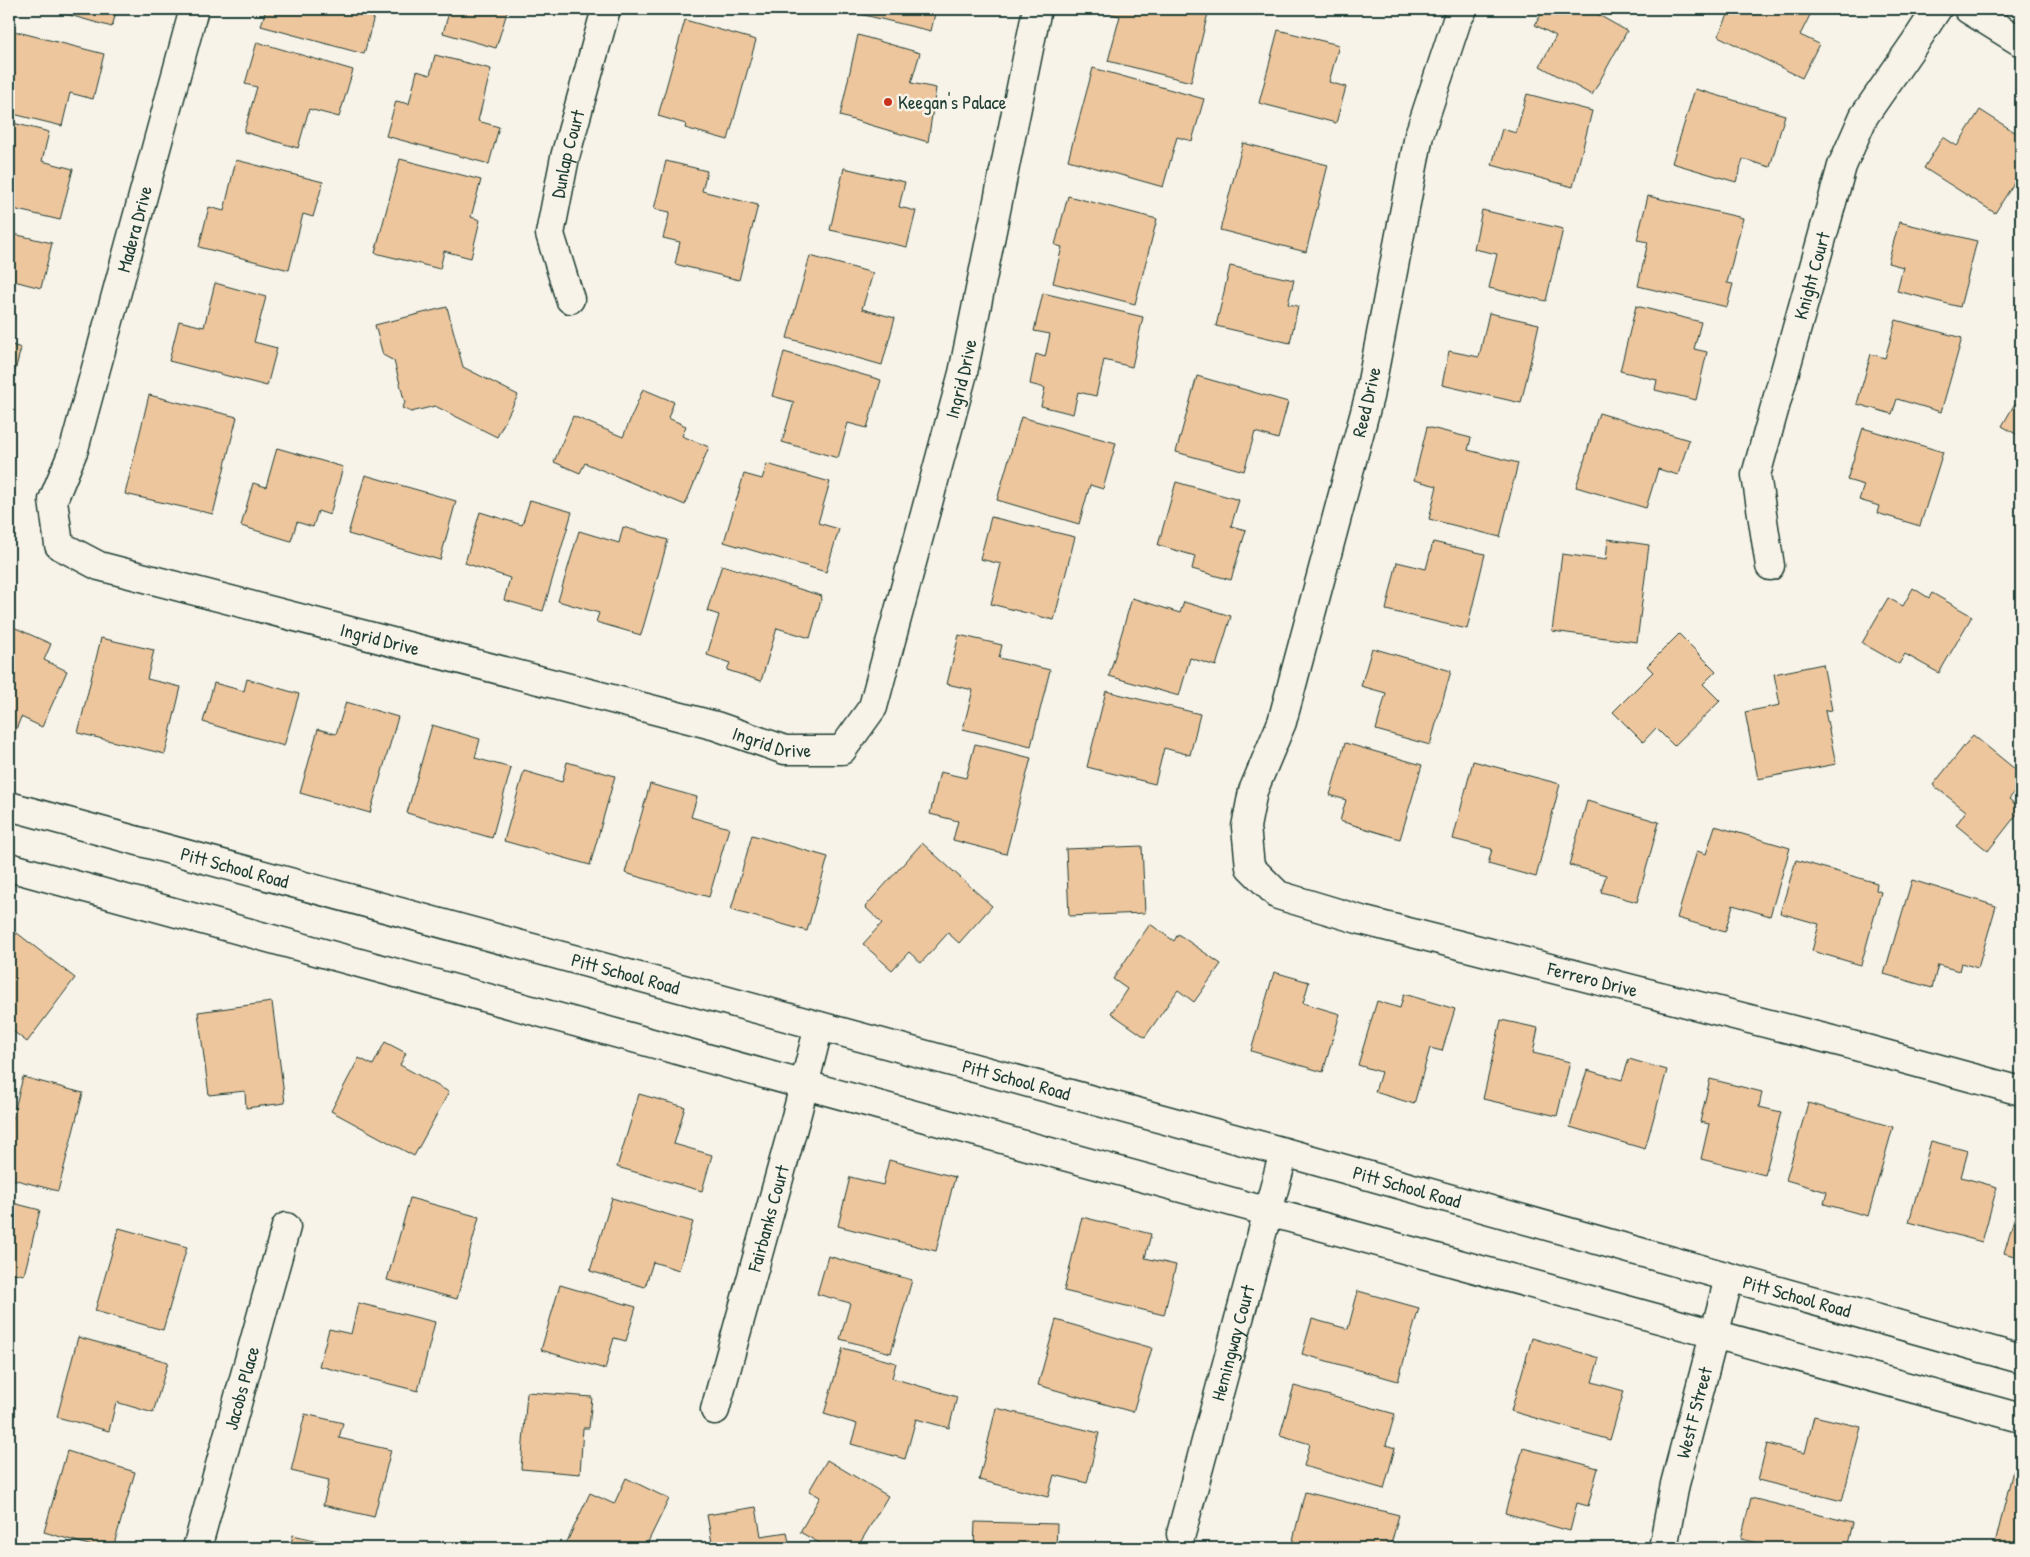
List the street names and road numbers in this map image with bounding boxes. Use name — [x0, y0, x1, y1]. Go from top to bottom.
street label: Dunlap Court — [544, 106, 591, 200]
street label: Madera Drive — [110, 182, 158, 275]
street label: Knight Court — [1787, 228, 1836, 322]
street label: Ingrid Drive — [938, 336, 983, 421]
street label: Reed Drive — [1345, 364, 1387, 440]
street label: Ingrid Drive — [338, 616, 423, 662]
street label: Ingrid Drive — [729, 720, 812, 763]
street label: Pitt School Road — [178, 840, 292, 895]
street label: Pitt School Road — [569, 946, 683, 1001]
street label: Ferrero Drive — [1544, 955, 1641, 1003]
street label: Pitt School Road — [960, 1052, 1074, 1107]
street label: Pitt School Road — [1350, 1159, 1465, 1214]
street label: Fairbanks Court — [741, 1162, 795, 1275]
street label: Pitt School Road — [1740, 1269, 1855, 1324]
street label: Hemingway Court — [1205, 1282, 1261, 1404]
street label: Jacobs Place — [217, 1343, 265, 1433]
street label: West F Street — [1669, 1364, 1718, 1461]

